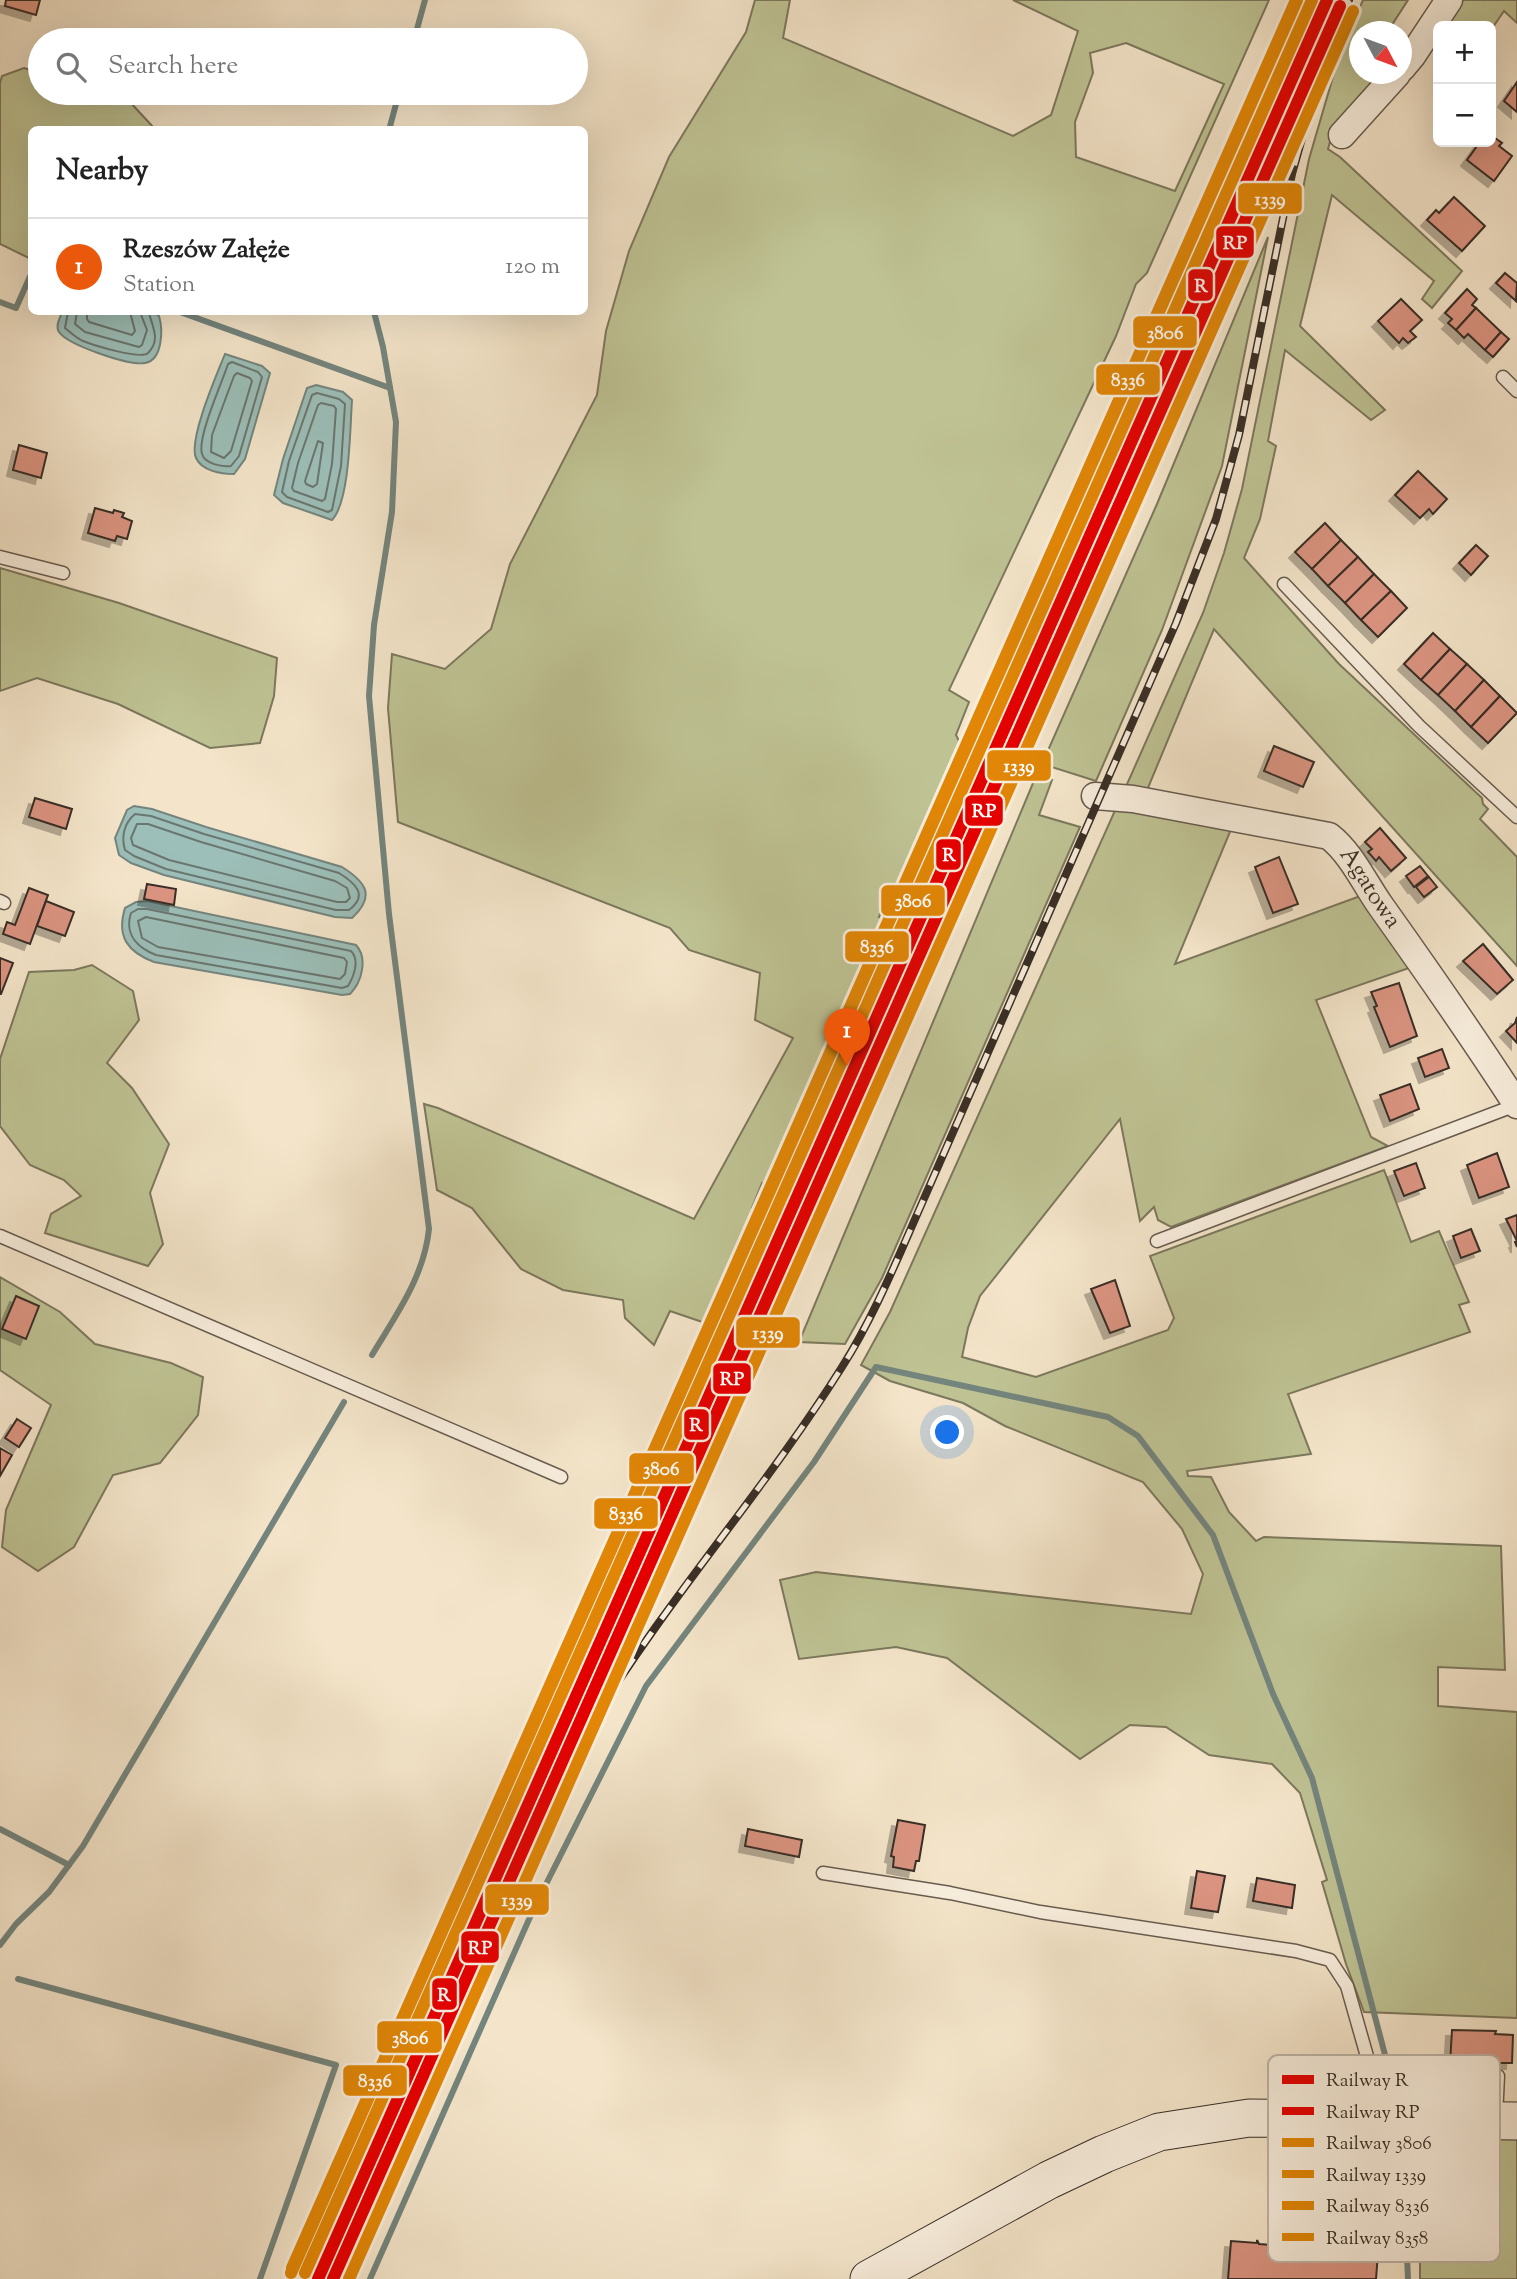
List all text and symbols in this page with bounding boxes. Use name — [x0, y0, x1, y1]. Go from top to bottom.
north arrow — [1349, 21, 1412, 84]
map controls — [1433, 21, 1496, 147]
button: + — [1433, 21, 1496, 84]
search box — [28, 28, 588, 105]
icon: search — [52, 48, 90, 86]
text: Search here — [108, 48, 238, 85]
button: − — [1433, 84, 1496, 147]
text: Nearby — [56, 150, 148, 193]
line badge: 1339 — [1237, 182, 1303, 215]
text: 1339 — [1255, 187, 1285, 214]
line badge: RP — [1215, 225, 1255, 259]
text: RP — [1223, 231, 1247, 258]
text: Rzeszów Załęże — [123, 232, 290, 269]
text: 1 — [75, 251, 83, 284]
text: 120 m — [505, 251, 560, 284]
line badge: R — [1187, 268, 1214, 302]
text: Station — [123, 269, 195, 302]
text: R — [1194, 274, 1208, 301]
line badge: 3806 — [1132, 315, 1198, 349]
text: 3806 — [1147, 321, 1183, 348]
line badge: 8336 — [1095, 363, 1161, 396]
text: 8336 — [1111, 368, 1145, 395]
line badge: 1339 — [986, 749, 1052, 782]
text: 1339 — [1004, 754, 1034, 781]
line badge: RP — [964, 794, 1004, 827]
text: RP — [972, 799, 996, 826]
line badge: R — [935, 838, 962, 871]
street label: Agatowa — [1330, 840, 1409, 936]
text: R — [942, 843, 956, 870]
line badge: 3806 — [880, 884, 946, 917]
text: 3806 — [895, 889, 931, 916]
line badge: 8336 — [844, 930, 910, 963]
text: 8336 — [860, 935, 894, 962]
pin: 1 — [824, 1008, 870, 1066]
line badge: 1339 — [735, 1316, 801, 1349]
text: 1339 — [753, 1321, 783, 1348]
line badge: RP — [712, 1362, 752, 1395]
text: RP — [720, 1367, 744, 1394]
line badge: R — [683, 1408, 710, 1441]
text: R — [689, 1413, 703, 1440]
your location — [930, 1415, 964, 1449]
line badge: 3806 — [628, 1452, 695, 1485]
text: 3806 — [643, 1457, 679, 1484]
line badge: 8336 — [593, 1497, 659, 1530]
text: 8336 — [609, 1502, 643, 1529]
line badge: 1339 — [484, 1883, 550, 1916]
text: 1339 — [502, 1888, 532, 1915]
line badge: RP — [460, 1930, 500, 1964]
text: RP — [468, 1936, 492, 1963]
line badge: R — [431, 1977, 458, 2011]
text: R — [437, 1983, 451, 2010]
line badge: 3806 — [376, 2020, 443, 2054]
text: 3806 — [392, 2026, 428, 2053]
legend — [1268, 2055, 1500, 2262]
line badge: 8336 — [342, 2064, 408, 2097]
text: Railway R — [1326, 2068, 1409, 2095]
text: 8336 — [358, 2069, 392, 2096]
text: Railway RP — [1326, 2100, 1420, 2127]
text: Railway 3806 — [1326, 2131, 1432, 2158]
text: Railway 1339 — [1326, 2163, 1426, 2190]
text: Railway 8336 — [1326, 2194, 1429, 2221]
text: Railway 8358 — [1326, 2226, 1428, 2253]

